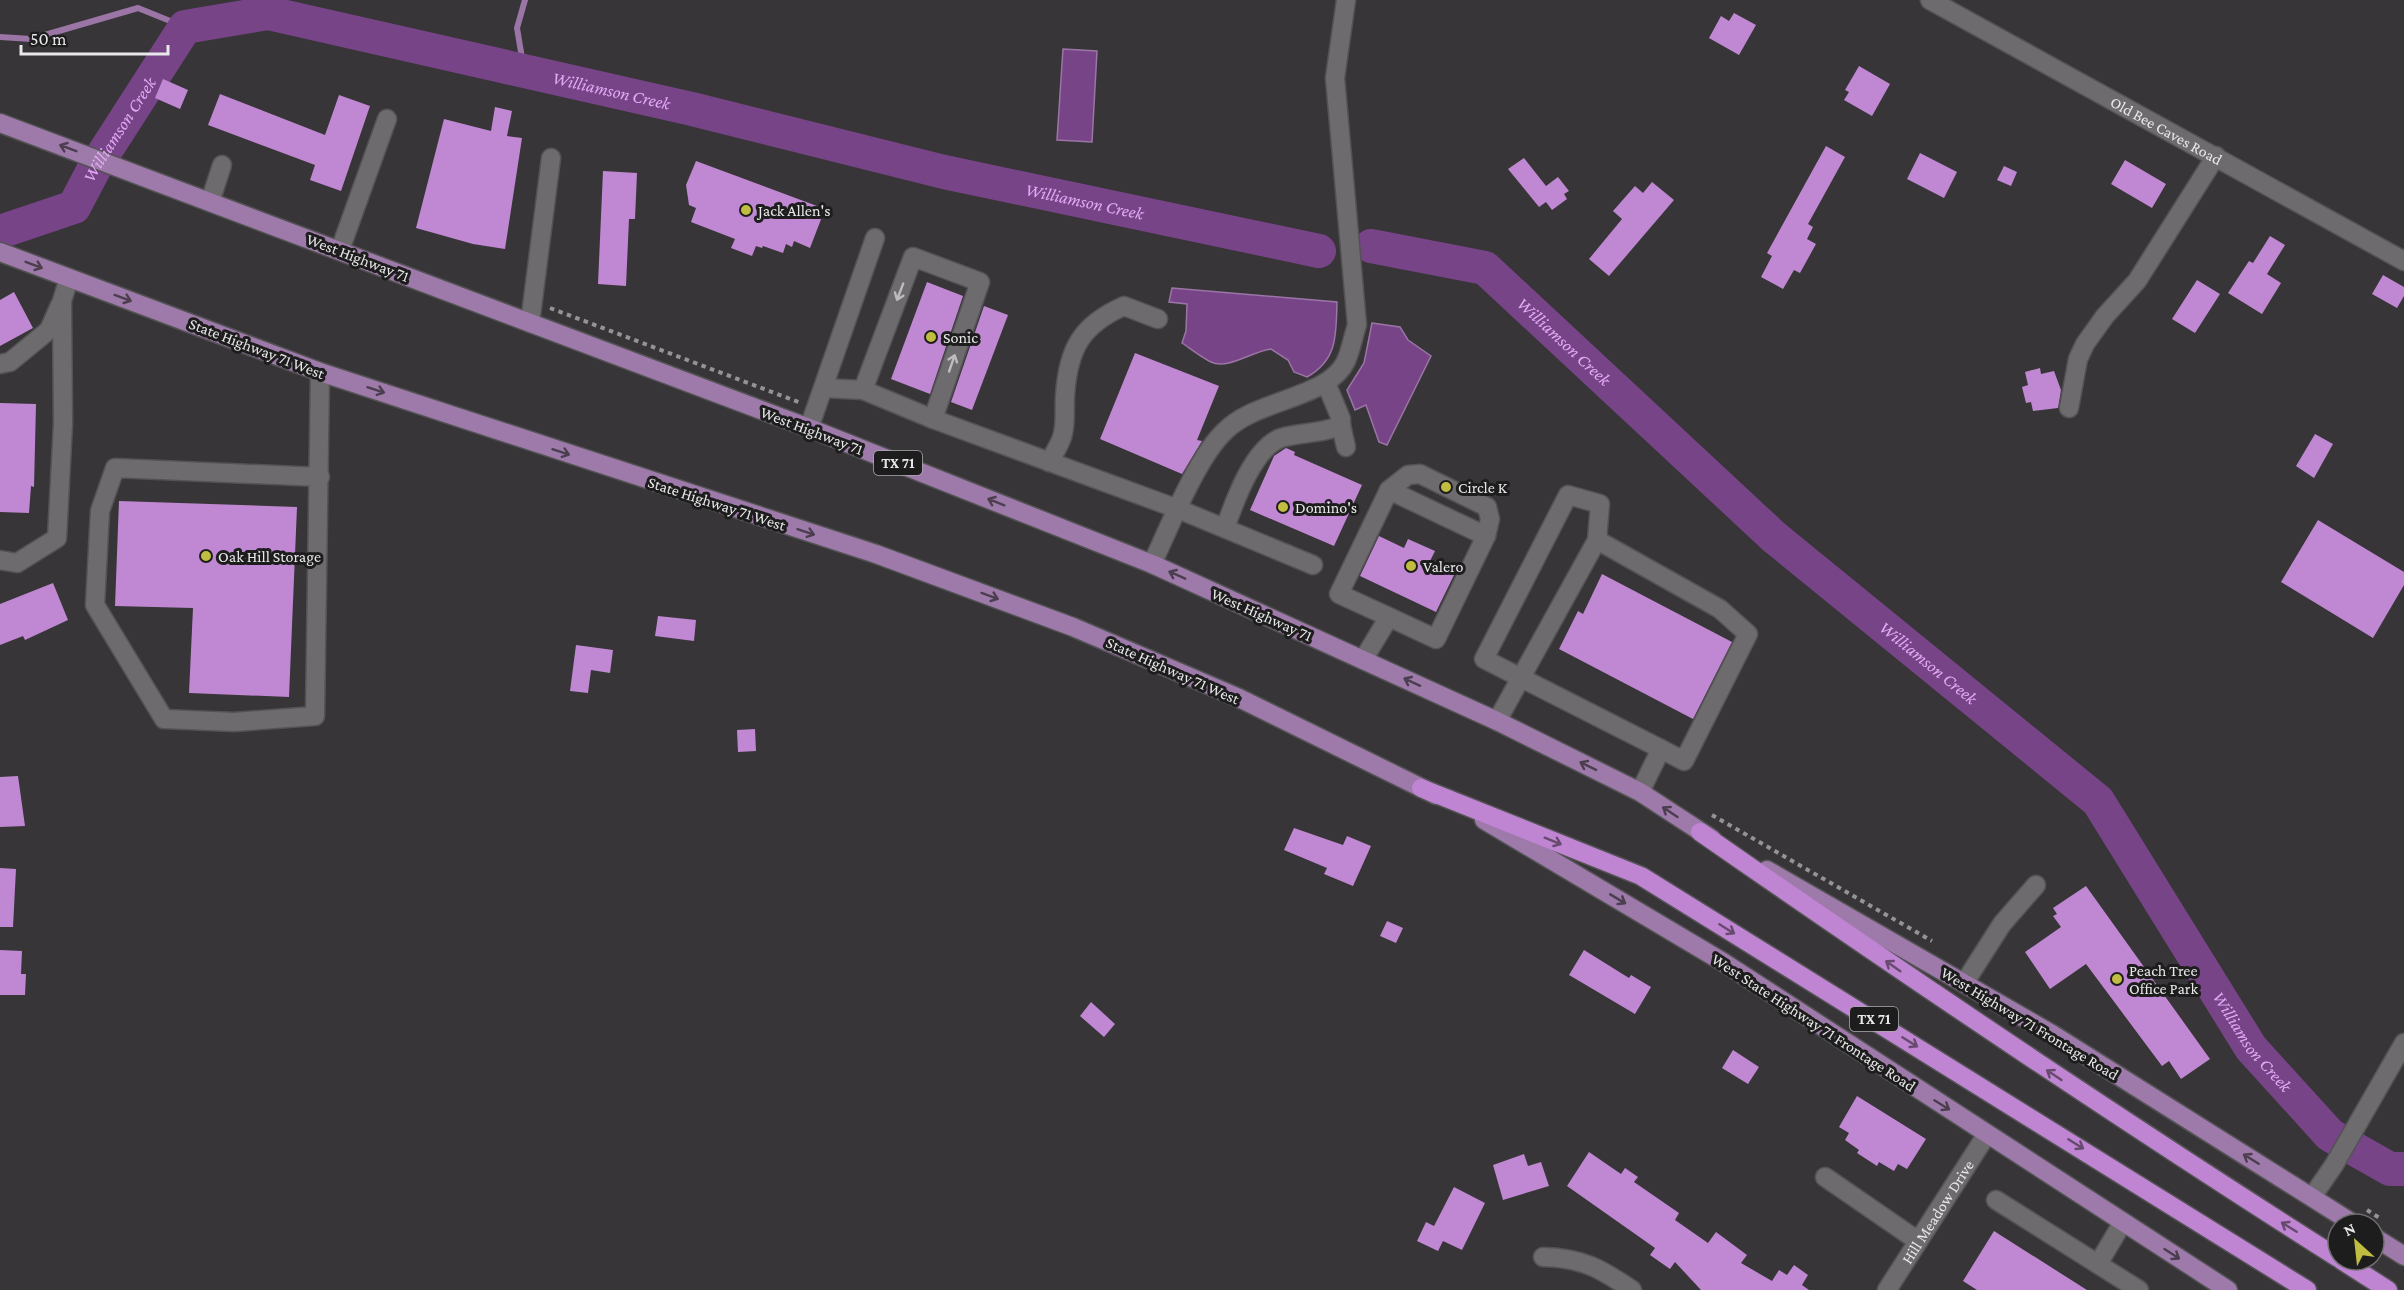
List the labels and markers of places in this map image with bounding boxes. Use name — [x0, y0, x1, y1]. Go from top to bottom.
place label: Jack Allen's — [756, 202, 830, 220]
marker: Jack Allen's — [739, 203, 753, 217]
place label: Sonic — [943, 329, 978, 346]
marker: Sonic — [924, 330, 938, 344]
place label: Circle K — [1458, 479, 1508, 496]
marker: Circle K — [1439, 480, 1453, 494]
place label: Domino's — [1295, 499, 1357, 516]
marker: Domino's — [1276, 500, 1290, 514]
place label: Oak Hill Storage — [218, 548, 321, 566]
marker: Oak Hill Storage — [199, 549, 213, 563]
place label: Valero — [1423, 558, 1463, 575]
marker: Valero — [1404, 559, 1418, 573]
place label: Peach Tree Office Park — [2129, 962, 2198, 997]
marker: Peach Tree Office Park — [2110, 972, 2124, 986]

